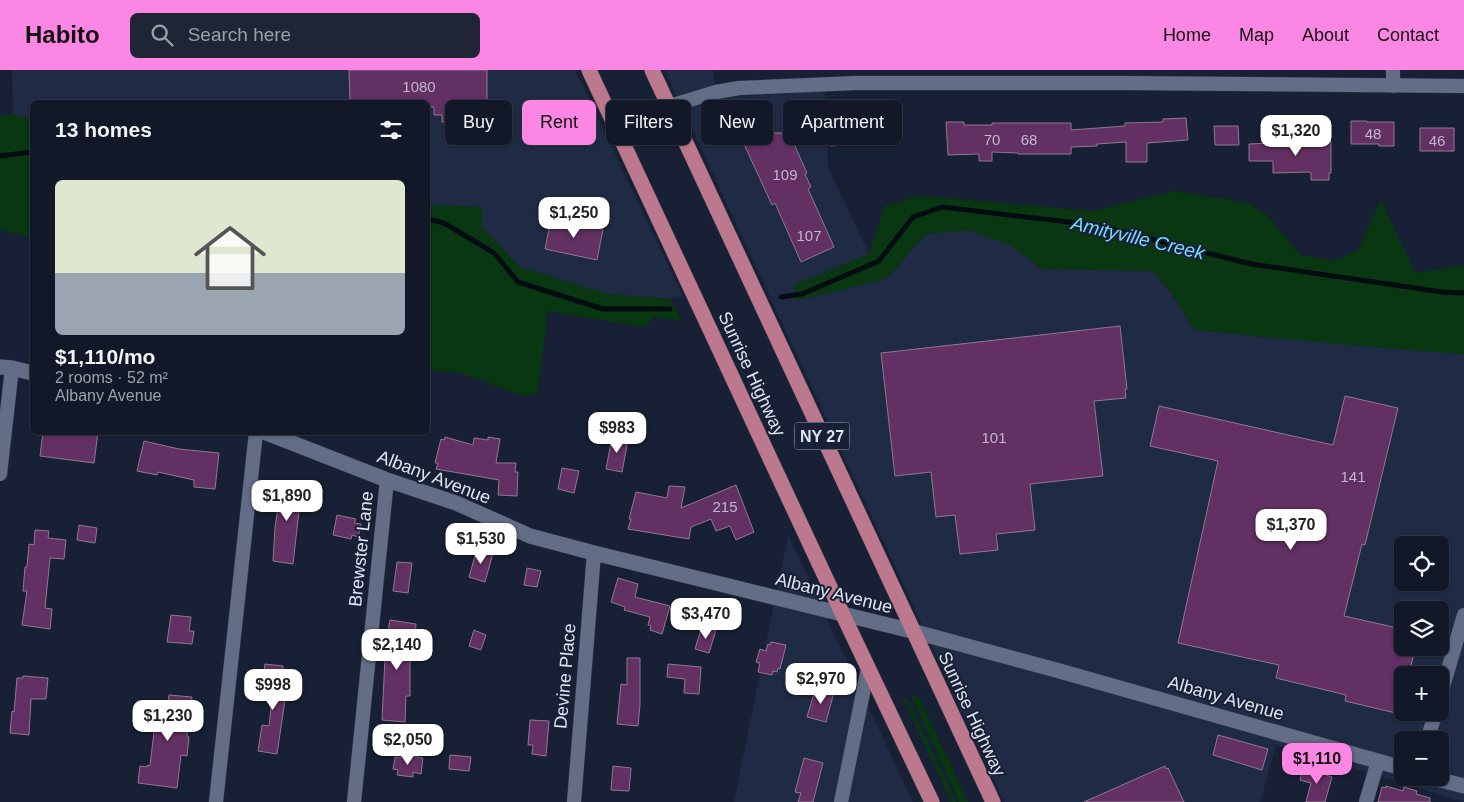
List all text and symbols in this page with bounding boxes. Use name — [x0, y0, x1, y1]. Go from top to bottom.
search box — [130, 13, 480, 58]
text: Habito — [25, 21, 100, 48]
icon: search — [148, 21, 176, 49]
text: Search here — [188, 24, 291, 45]
text: Home — [1163, 25, 1211, 45]
text: Map — [1239, 25, 1274, 45]
text: About — [1302, 25, 1349, 45]
text: Contact — [1377, 25, 1439, 45]
house number: 1080 — [402, 78, 436, 95]
chip: Buy — [445, 100, 512, 145]
chip: Rent — [522, 100, 596, 145]
chip: Filters — [606, 100, 691, 145]
chip: New — [701, 100, 773, 145]
chip: Apartment — [783, 100, 902, 145]
pin: $1,320 — [1255, 114, 1337, 157]
icon: filters — [377, 116, 405, 144]
text: 13 homes — [55, 118, 152, 141]
text: $1,320 — [1272, 122, 1320, 139]
house number: 48 — [1365, 125, 1381, 142]
house number: 70 — [984, 131, 1000, 148]
house number: 68 — [1021, 131, 1037, 148]
house number: 46 — [1429, 132, 1445, 149]
house number: 109 — [772, 166, 798, 183]
pin: $1,250 — [533, 196, 615, 239]
text: $1,250 — [550, 204, 598, 221]
water label: Amityville Creek — [1068, 212, 1208, 264]
icon: home — [185, 213, 275, 303]
house number: 107 — [796, 227, 822, 244]
street label: Sunrise Highway — [714, 309, 790, 439]
text: $1,110/mo — [55, 345, 155, 368]
text: 2 rooms · 52 m² — [55, 369, 168, 386]
text: Albany Avenue — [55, 387, 161, 404]
pin: $983 — [587, 412, 647, 454]
text: $983 — [599, 419, 635, 436]
road number: NY 27 — [794, 422, 850, 450]
house number: 101 — [981, 429, 1007, 446]
street label: Albany Avenue — [375, 446, 493, 508]
house number: 141 — [1340, 468, 1366, 485]
pin: $1,890 — [246, 480, 328, 522]
text: $1,890 — [263, 487, 311, 504]
street label: Brewster Lane — [345, 490, 377, 608]
house number: 215 — [712, 498, 738, 515]
pin: $1,370 — [1250, 508, 1332, 551]
text: $1,370 — [1267, 516, 1315, 533]
pin: $1,530 — [440, 522, 522, 565]
text: $1,530 — [457, 530, 505, 547]
map controls — [1394, 536, 1449, 786]
button: locate — [1394, 536, 1449, 591]
street label: Albany Avenue — [773, 569, 895, 617]
pin: $3,470 — [665, 598, 747, 640]
button: layers — [1394, 601, 1449, 656]
text: $3,470 — [682, 605, 730, 622]
street label: Devine Place — [550, 622, 580, 730]
pin: $2,140 — [356, 628, 438, 671]
text: $2,140 — [373, 636, 421, 653]
street label: Sunrise Highway — [934, 649, 1010, 779]
pin: $2,970 — [780, 662, 862, 705]
button: + — [1394, 666, 1449, 721]
pin: $998 — [243, 668, 303, 711]
text: $2,970 — [797, 670, 845, 687]
street label: Albany Avenue — [1166, 672, 1286, 724]
text: $998 — [255, 676, 291, 693]
pin: $1,230 — [127, 700, 209, 742]
text: $1,230 — [144, 707, 192, 724]
pin: $2,050 — [367, 724, 449, 766]
text: $2,050 — [384, 731, 432, 748]
button: − — [1394, 731, 1449, 786]
pin: $1,110 — [1276, 742, 1358, 785]
text: $1,110 — [1293, 750, 1341, 767]

